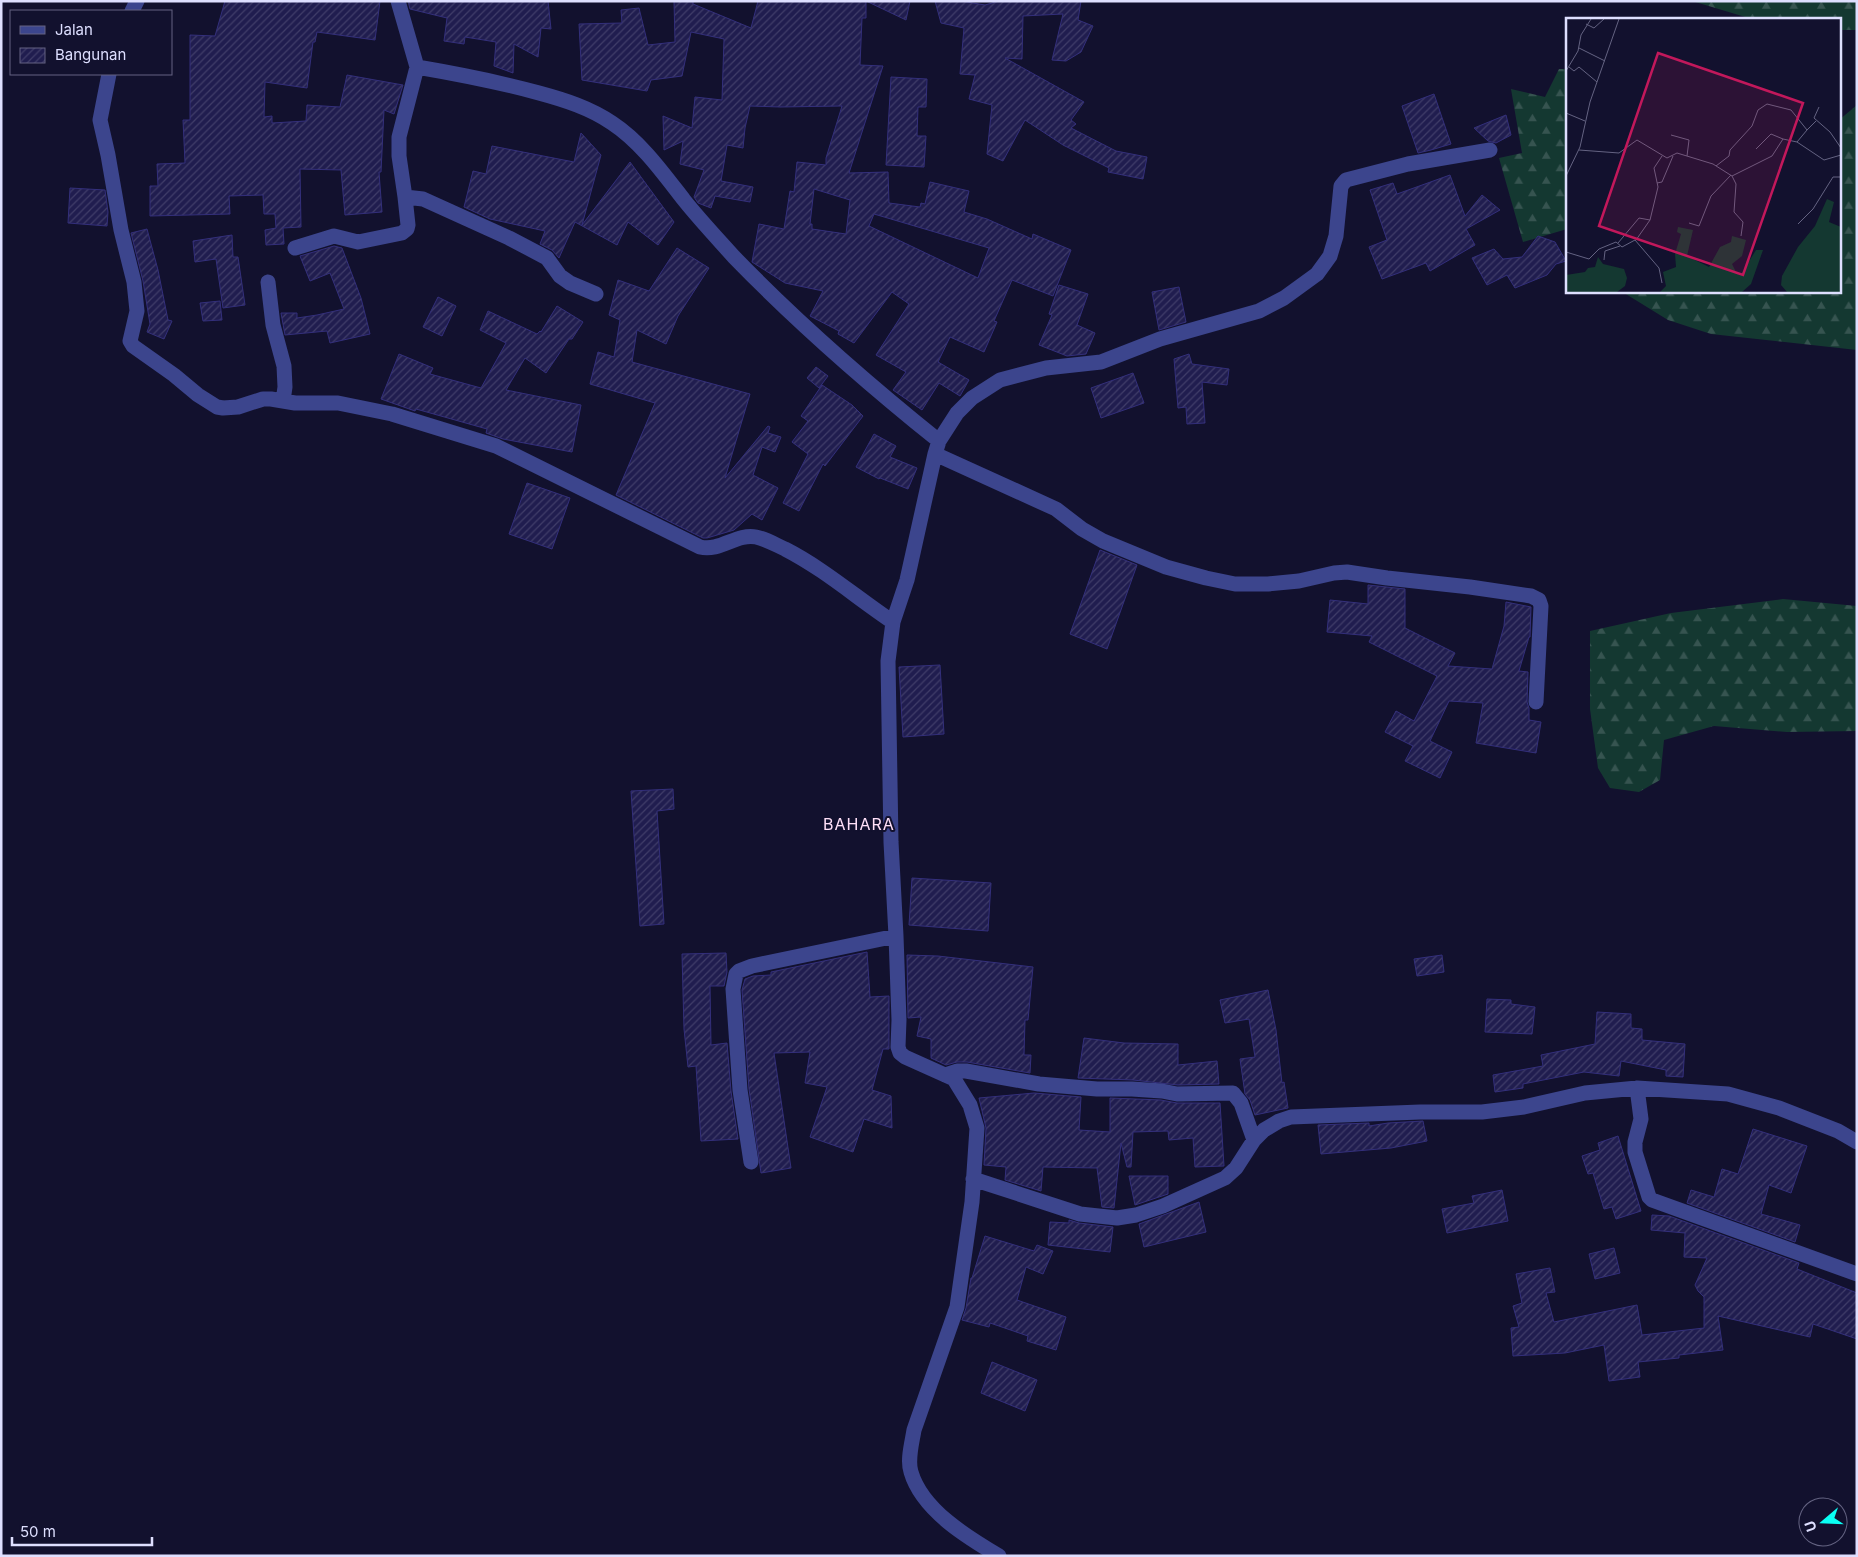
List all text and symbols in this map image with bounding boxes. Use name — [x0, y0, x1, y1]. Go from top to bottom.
legend — [10, 10, 172, 75]
inset map — [1566, 18, 1840, 292]
text: Jalan — [55, 20, 93, 39]
text: Bangunan — [55, 45, 126, 64]
district label: BAHARA — [823, 814, 895, 834]
north arrow — [1798, 1497, 1848, 1547]
scale bar — [12, 1514, 152, 1546]
text: U — [1801, 1519, 1820, 1534]
text: 50 m — [20, 1522, 56, 1541]

